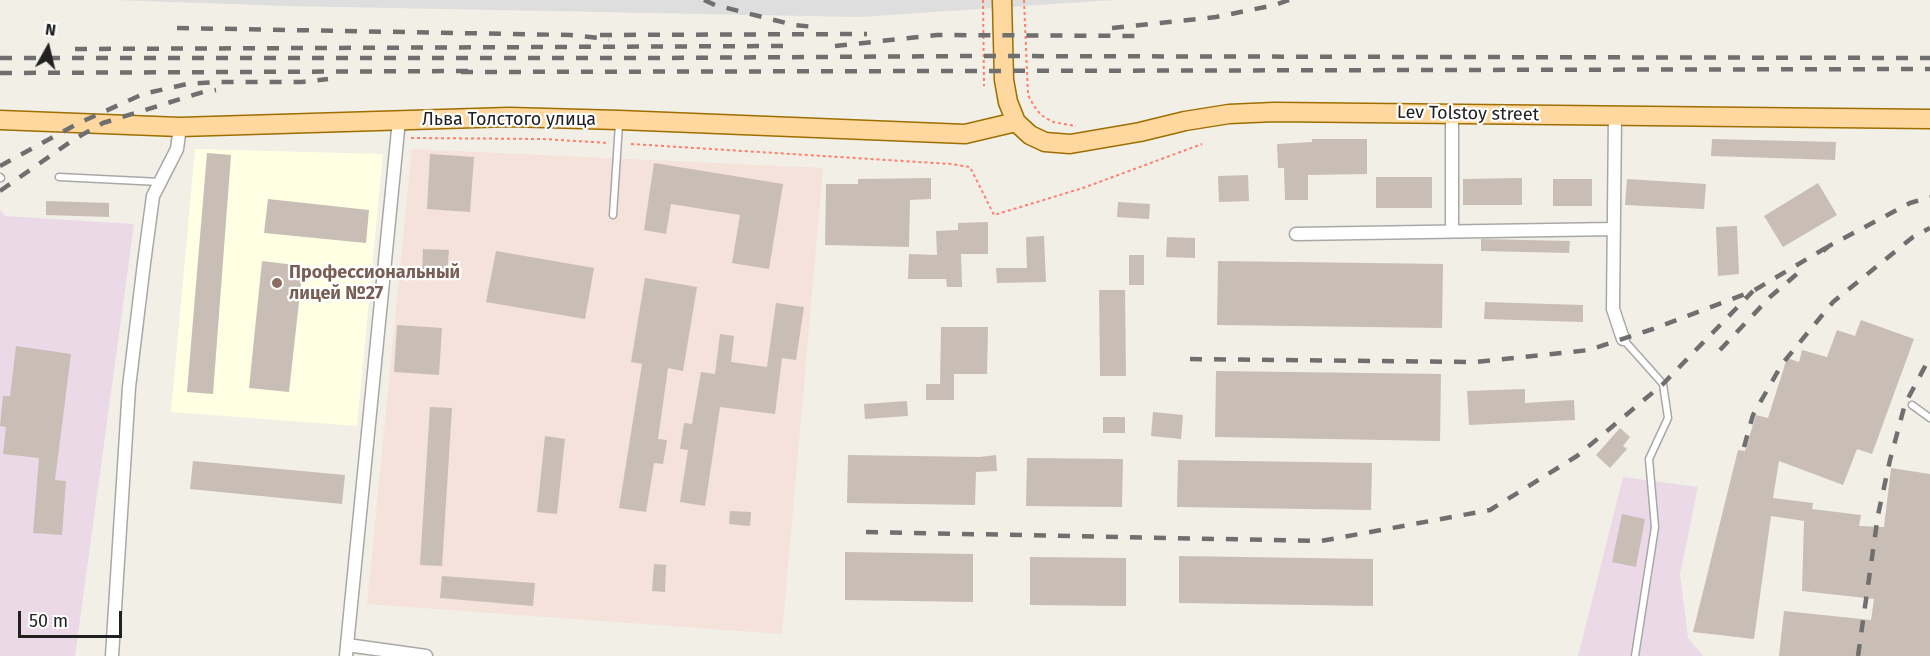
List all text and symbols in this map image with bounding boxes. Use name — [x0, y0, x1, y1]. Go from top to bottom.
north arrow — [18, 18, 78, 78]
text: N — [44, 20, 57, 40]
street label: Lev Tolstoy street — [1397, 102, 1539, 126]
street label: Льва Толстого улица — [422, 109, 596, 131]
place label: Профессиональный лицей №27 — [289, 262, 460, 304]
marker: Профессиональный лицей №27 — [270, 276, 284, 290]
scale bar — [21, 599, 124, 637]
text: 50 m — [29, 610, 68, 632]

